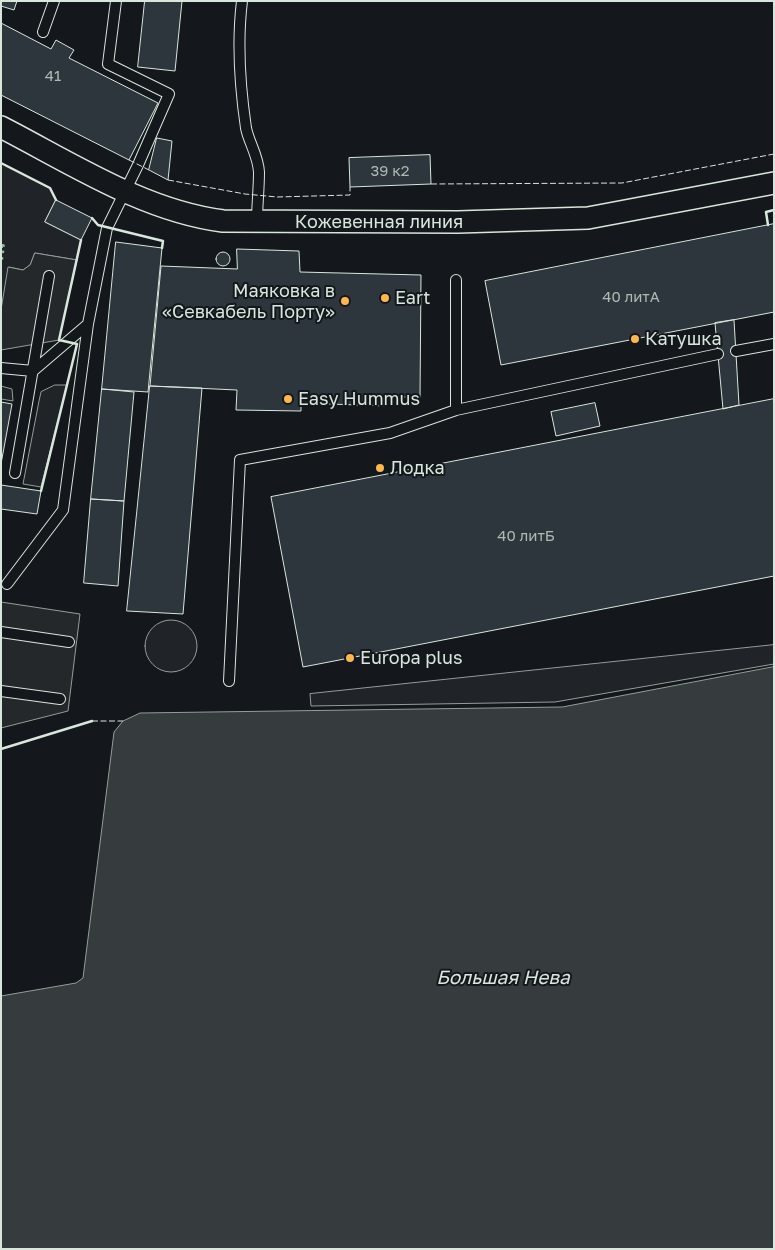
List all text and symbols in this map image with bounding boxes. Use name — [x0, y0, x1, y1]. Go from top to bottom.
house number: 41 — [45, 67, 61, 85]
house number: 39 к2 — [371, 162, 409, 180]
street label: Кожевенная линия — [295, 211, 463, 233]
place label: Маяковка в «Севкабель Порту» — [162, 280, 335, 322]
place label: Eart — [395, 287, 431, 309]
house number: 40 литА — [602, 288, 660, 306]
marker: Eart — [379, 292, 391, 304]
marker: Маяковка в «Севкабель Порту» — [339, 295, 351, 307]
place label: Катушка — [645, 328, 722, 350]
marker: Катушка — [629, 333, 641, 345]
place label: Easy Hummus — [298, 388, 420, 410]
marker: Easy Hummus — [282, 393, 294, 405]
place label: Лодка — [390, 457, 445, 479]
marker: Лодка — [374, 462, 386, 474]
house number: 40 литБ — [497, 527, 555, 545]
place label: Europa plus — [360, 647, 463, 669]
marker: Europa plus — [344, 652, 356, 664]
water label: Большая Нева — [436, 967, 570, 989]

